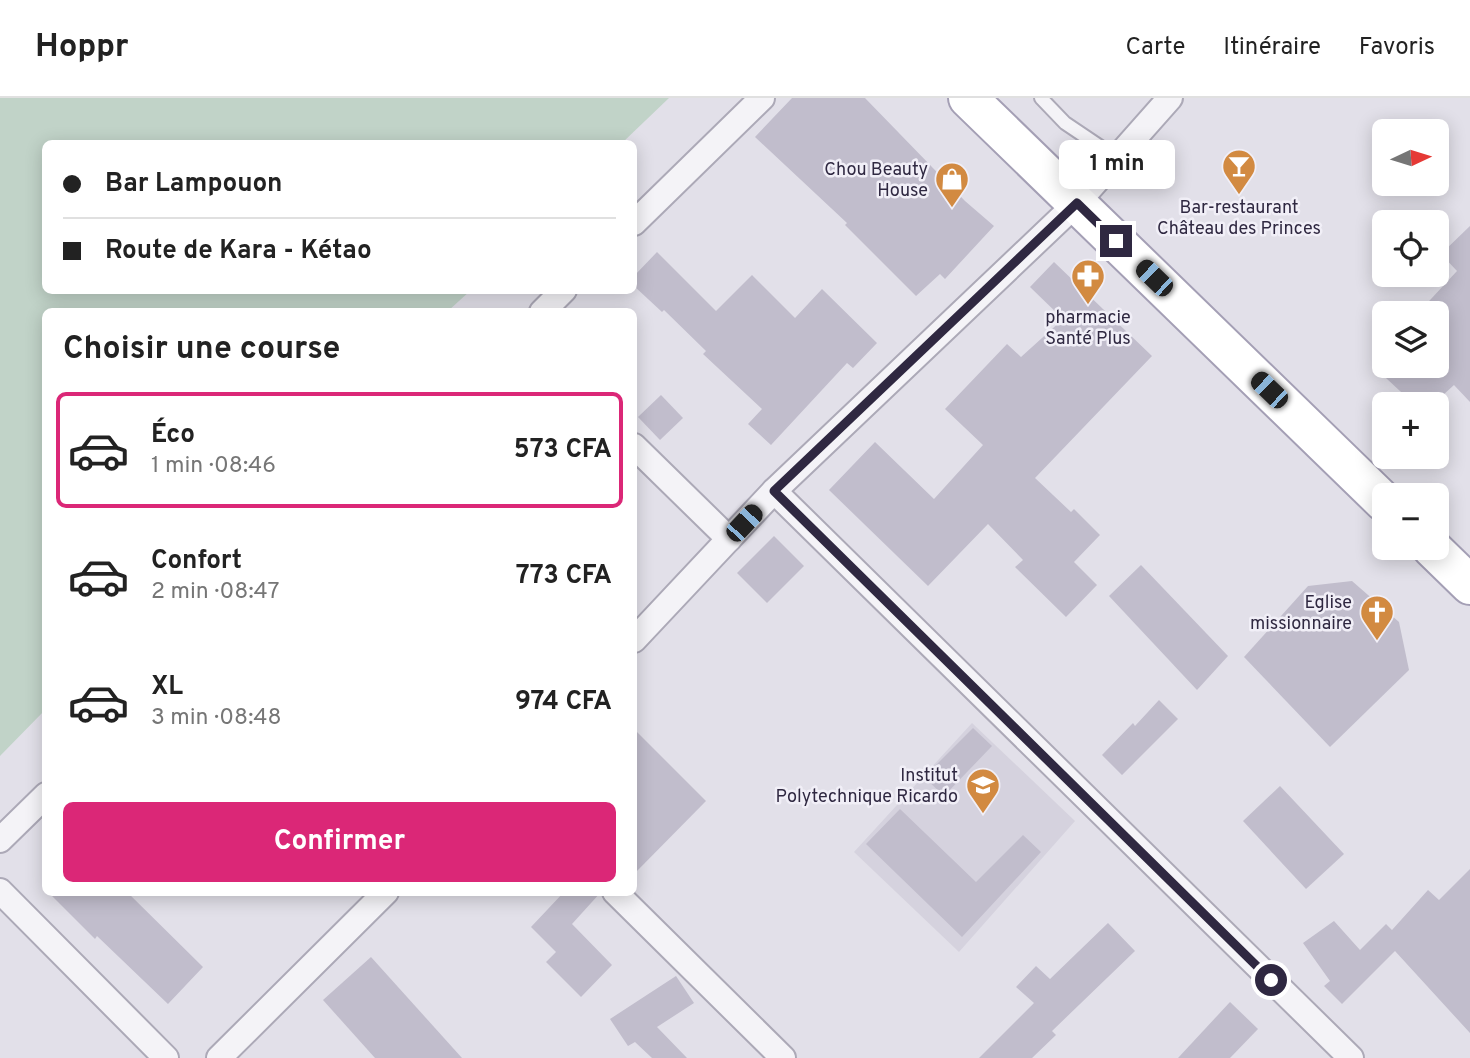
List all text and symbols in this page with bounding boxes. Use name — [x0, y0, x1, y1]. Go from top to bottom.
text: Hoppr — [35, 27, 128, 69]
text: Carte — [1125, 33, 1185, 63]
text: Itinéraire — [1223, 33, 1321, 63]
text: Favoris — [1359, 33, 1435, 63]
north arrow — [1372, 119, 1449, 196]
map controls — [1372, 119, 1449, 560]
callout: 1 min — [1058, 139, 1174, 188]
bar icon: Bar-restaurant Château des Princes — [1220, 147, 1258, 196]
text: 1 min — [1089, 150, 1145, 179]
place label: Chou Beauty House — [824, 159, 928, 203]
shop icon: Chou Beauty House — [933, 160, 971, 209]
text: Bar Lampouon — [105, 168, 282, 201]
place label: Bar-restaurant Château des Princes — [1157, 197, 1321, 241]
button: locate — [1372, 210, 1449, 287]
route end — [1100, 225, 1132, 257]
text: Route de Kara - Kétao — [105, 235, 372, 268]
car — [1132, 256, 1177, 300]
pharmacy icon: pharmacie Santé Plus — [1069, 257, 1107, 306]
button: layers — [1372, 301, 1449, 378]
place label: pharmacie Santé Plus — [1045, 307, 1131, 351]
text: Choisir une course — [63, 330, 340, 370]
car — [1247, 368, 1292, 412]
button: + — [1372, 392, 1449, 469]
icon: car — [67, 419, 130, 482]
text: Éco — [151, 419, 195, 452]
text: 573 CFA — [514, 434, 612, 467]
text: 1 min · 08:46 — [151, 452, 276, 481]
button: − — [1372, 483, 1449, 560]
car — [722, 500, 767, 546]
icon: car — [67, 545, 130, 608]
text: Confort — [151, 545, 242, 578]
text: 773 CFA — [516, 560, 612, 593]
text: 2 min · 08:47 — [151, 578, 280, 607]
place label: Eglise missionnaire — [1250, 592, 1352, 636]
church icon: Eglise missionnaire — [1358, 593, 1396, 642]
icon: car — [67, 671, 130, 734]
text: XL — [151, 671, 183, 704]
text: 974 CFA — [515, 686, 612, 719]
text: 3 min · 08:48 — [151, 704, 282, 733]
place label: Institut Polytechnique Ricardo — [776, 765, 958, 809]
school or university icon: Institut Polytechnique Ricardo — [964, 766, 1002, 815]
button: Confirmer — [63, 802, 616, 882]
route start — [1255, 964, 1287, 996]

